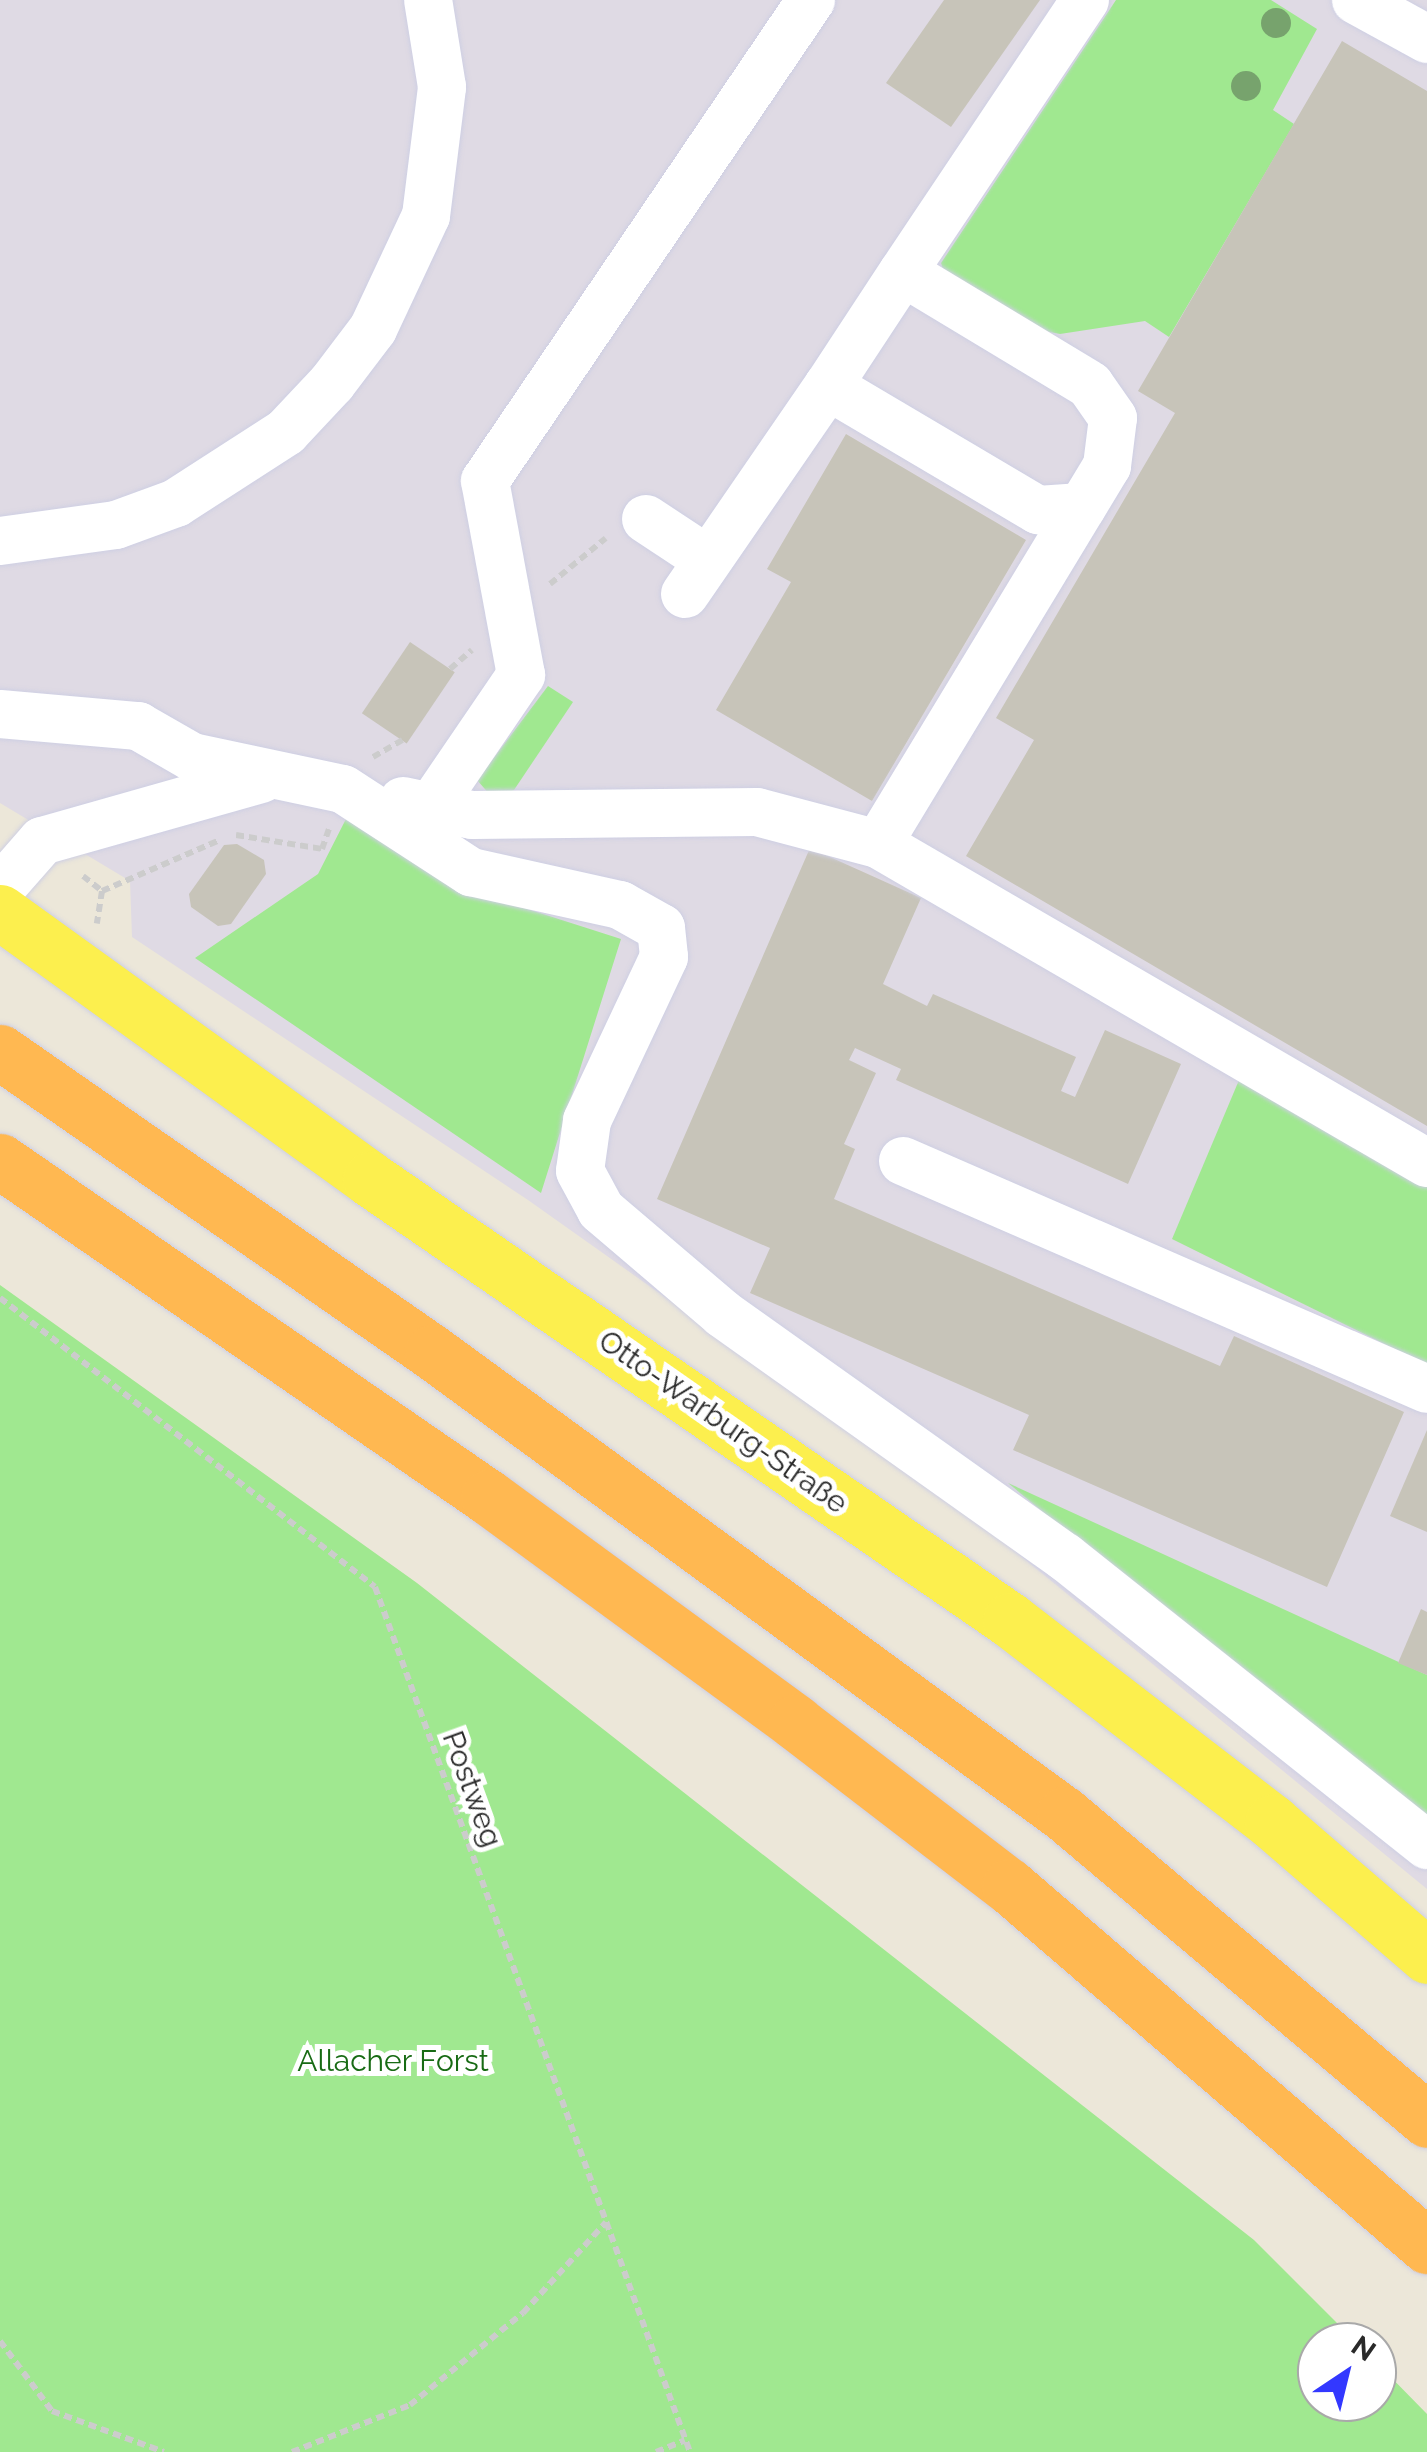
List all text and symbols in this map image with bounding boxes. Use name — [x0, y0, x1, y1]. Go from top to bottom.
street label: Otto-Warburg-Straße — [592, 1323, 854, 1521]
street label: Postweg — [434, 1726, 510, 1852]
park label: Allacher Forst — [297, 2043, 489, 2079]
north arrow — [1297, 2322, 1397, 2422]
text: N — [1345, 2329, 1382, 2368]

